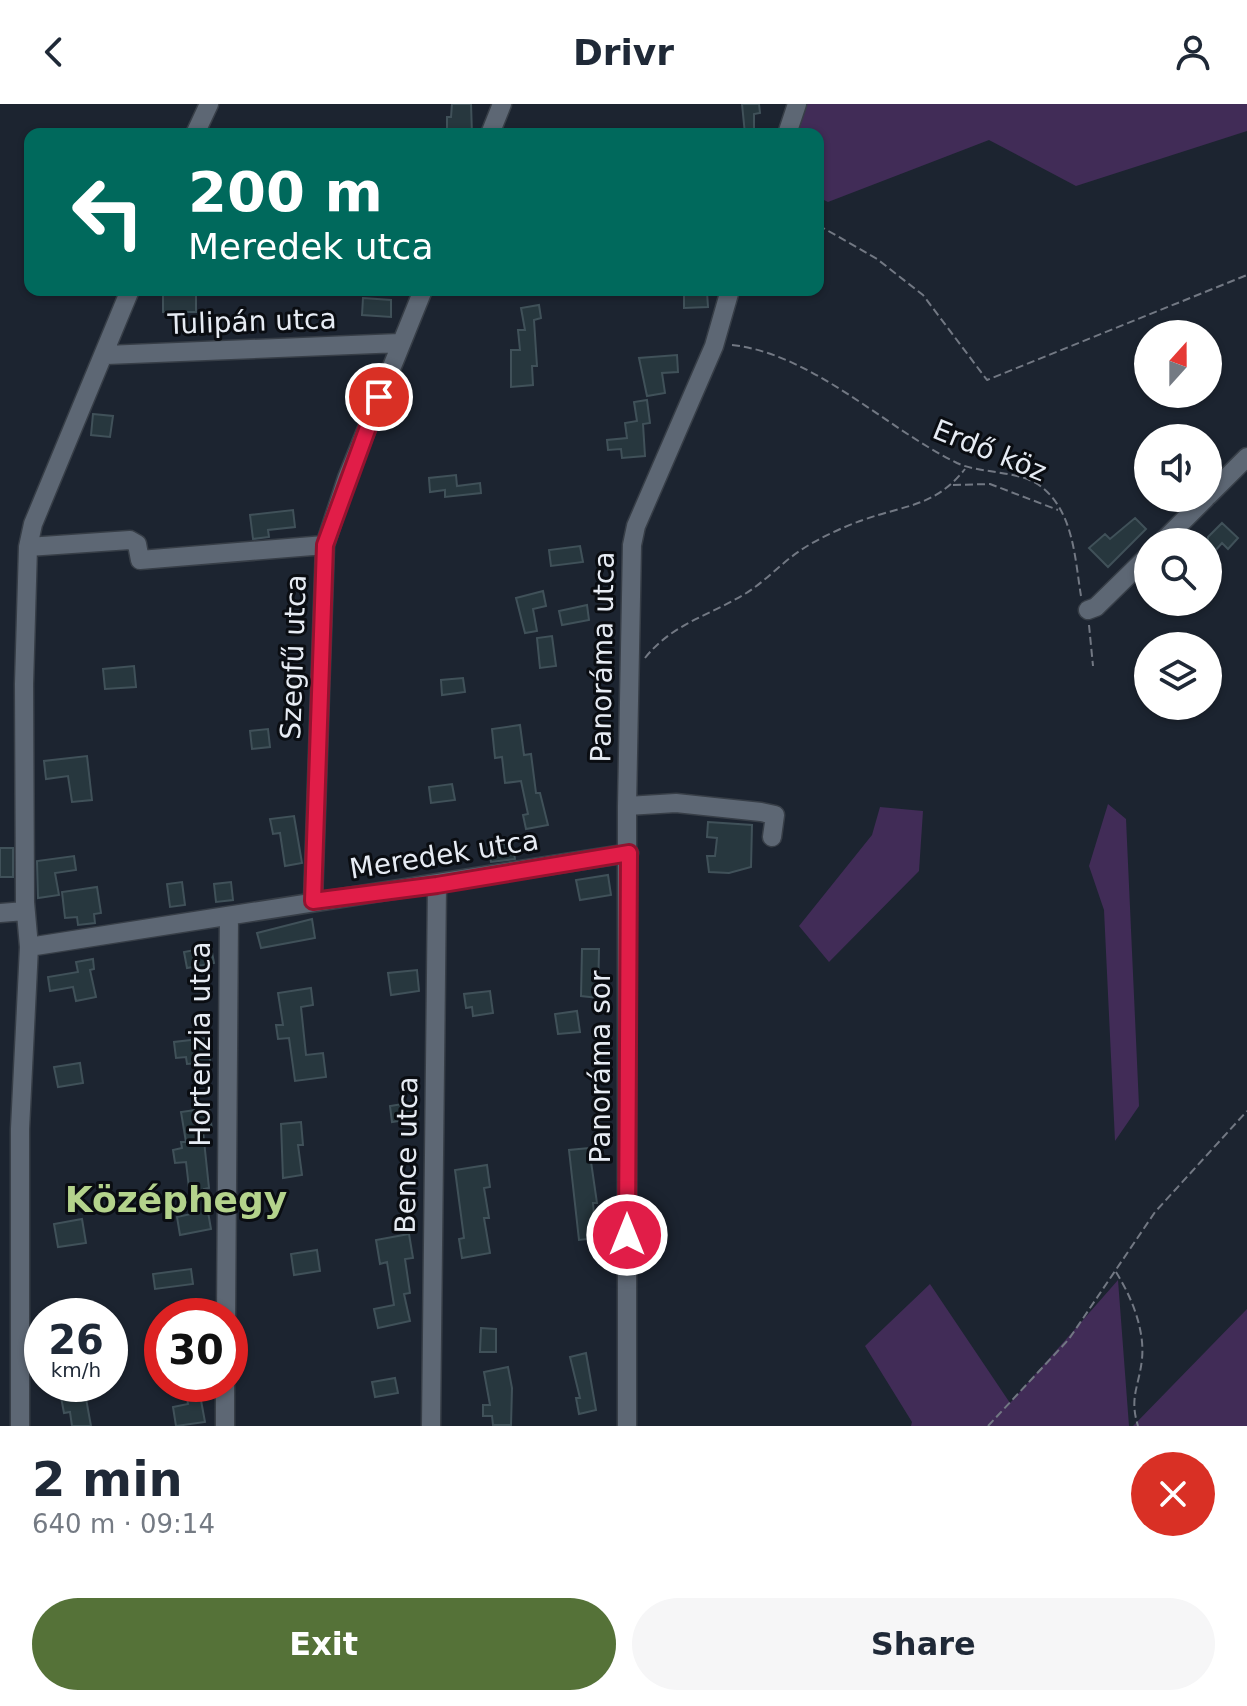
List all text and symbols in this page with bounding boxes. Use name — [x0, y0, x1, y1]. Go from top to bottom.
icon: back — [32, 30, 76, 74]
icon: person — [1171, 30, 1215, 74]
text: Drivr — [573, 32, 674, 73]
text: 200 m — [188, 159, 383, 224]
icon: left — [56, 160, 160, 264]
text: Meredek utca — [188, 226, 433, 267]
street label: Tulipán utca — [166, 302, 337, 341]
north arrow — [1134, 320, 1222, 408]
map controls — [1134, 320, 1222, 720]
pin — [345, 363, 413, 431]
icon: arrive — [357, 375, 401, 419]
street label: Erdő köz — [928, 413, 1051, 488]
button: sound — [1134, 424, 1222, 512]
button: search — [1134, 528, 1222, 616]
street label: Panoráma utca — [584, 551, 621, 763]
street label: Szegfű utca — [274, 574, 313, 740]
button: layers — [1134, 632, 1222, 720]
street label: Meredek utca — [347, 823, 541, 886]
street label: Hortenzia utca — [184, 941, 217, 1147]
street label: Panoráma sor — [584, 970, 617, 1163]
street label: Bence utca — [389, 1076, 424, 1234]
district label: Középhegy — [65, 1179, 287, 1220]
position arrow — [585, 1193, 669, 1277]
speed limit sign: 30 — [144, 1298, 248, 1402]
text: 26 — [48, 1317, 104, 1363]
text: km/h — [51, 1358, 101, 1382]
text: 2 min — [32, 1451, 183, 1507]
button: close — [1131, 1452, 1215, 1536]
text: 640 m · 09:14 — [32, 1509, 215, 1539]
button: Exit — [32, 1598, 616, 1690]
button: Share — [632, 1598, 1215, 1690]

